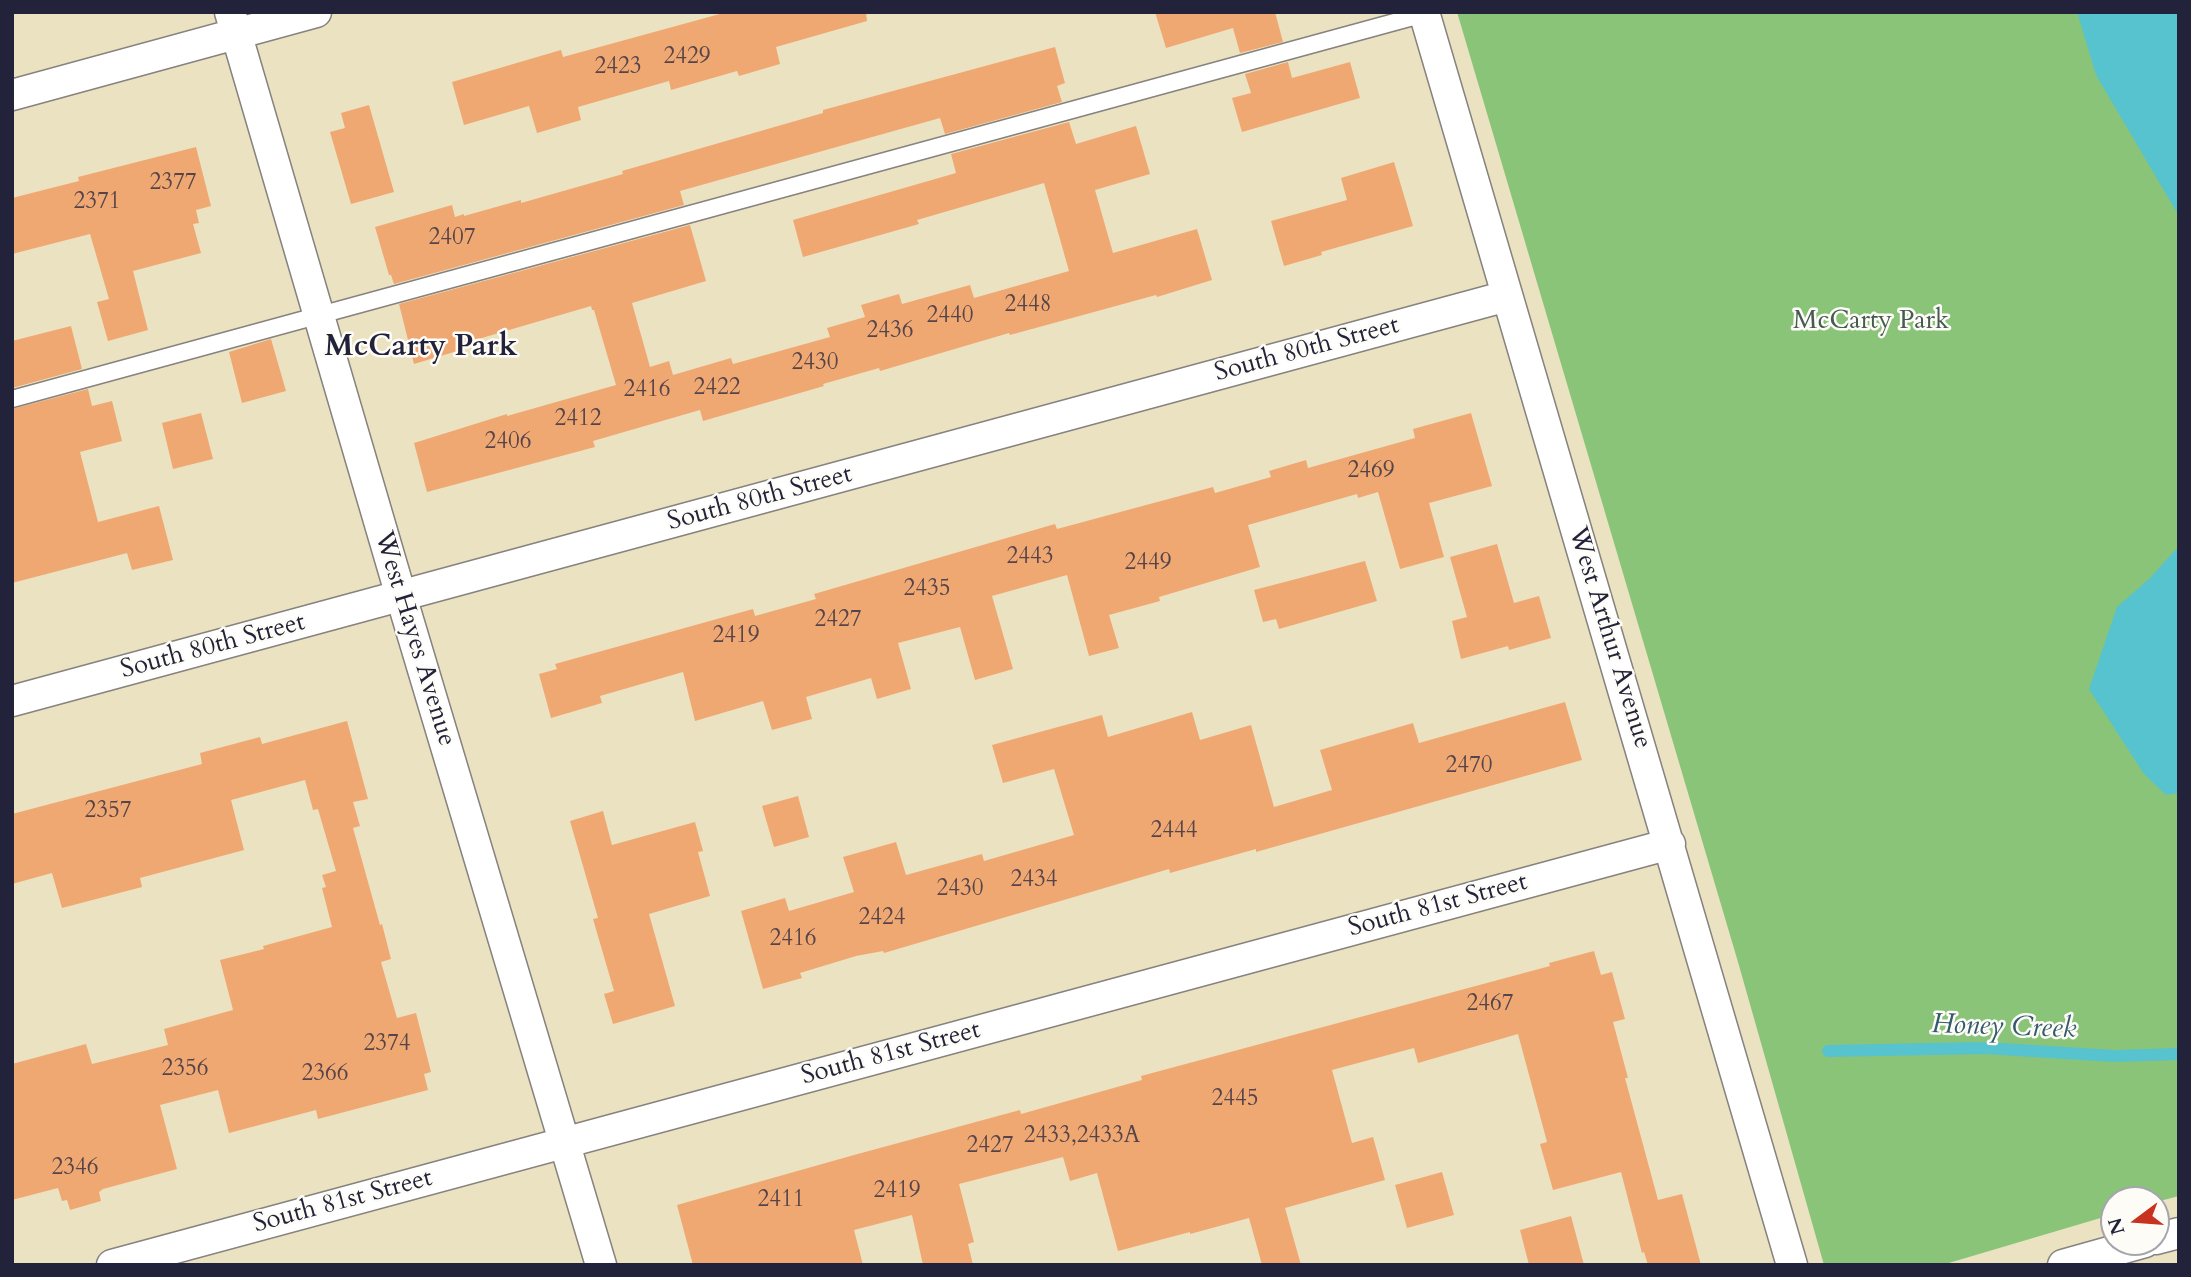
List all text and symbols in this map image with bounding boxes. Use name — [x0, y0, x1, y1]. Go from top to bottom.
house number: 2429 — [663, 44, 711, 72]
house number: 2423 — [594, 54, 642, 82]
house number: 2377 — [149, 170, 197, 198]
house number: 2371 — [73, 189, 121, 217]
house number: 2407 — [428, 225, 476, 253]
house number: 2448 — [1004, 292, 1052, 320]
house number: 2440 — [926, 303, 974, 331]
park label: McCarty Park — [1793, 306, 1949, 338]
street label: South 80th Street — [1211, 310, 1403, 390]
house number: 2436 — [866, 318, 914, 346]
district label: McCarty Park — [325, 330, 517, 366]
house number: 2430 — [791, 350, 839, 378]
house number: 2422 — [693, 375, 741, 403]
house number: 2416 — [623, 377, 671, 405]
house number: 2412 — [554, 406, 602, 434]
house number: 2406 — [484, 429, 532, 457]
house number: 2469 — [1347, 458, 1395, 486]
street label: South 80th Street — [664, 459, 856, 539]
street label: West Arthur Avenue — [1560, 523, 1658, 753]
street label: West Hayes Avenue — [366, 528, 462, 750]
house number: 2443 — [1006, 544, 1054, 572]
house number: 2449 — [1124, 550, 1172, 578]
house number: 2435 — [903, 576, 951, 604]
street label: South 80th Street — [117, 607, 309, 687]
house number: 2427 — [814, 607, 862, 635]
house number: 2419 — [712, 623, 760, 651]
house number: 2470 — [1445, 753, 1493, 781]
house number: 2357 — [84, 798, 132, 826]
house number: 2444 — [1150, 818, 1198, 846]
house number: 2434 — [1010, 867, 1058, 895]
street label: South 81st Street — [1345, 867, 1531, 945]
house number: 2430 — [936, 876, 984, 904]
house number: 2424 — [858, 905, 906, 933]
house number: 2416 — [769, 926, 817, 954]
house number: 2467 — [1466, 991, 1514, 1019]
water label: Honey Creek — [1931, 1009, 2077, 1047]
street label: South 81st Street — [798, 1015, 984, 1093]
house number: 2374 — [363, 1031, 411, 1059]
house number: 2356 — [161, 1056, 209, 1084]
house number: 2366 — [301, 1061, 349, 1089]
house number: 2445 — [1211, 1086, 1259, 1114]
house number: 2433,2433A — [1024, 1123, 1140, 1151]
house number: 2427 — [966, 1133, 1014, 1161]
house number: 2346 — [51, 1155, 99, 1183]
street label: South 81st Street — [250, 1163, 436, 1241]
house number: 2419 — [873, 1178, 921, 1206]
north arrow — [2100, 1186, 2170, 1256]
house number: 2411 — [757, 1187, 805, 1215]
text: N — [2102, 1215, 2132, 1238]

